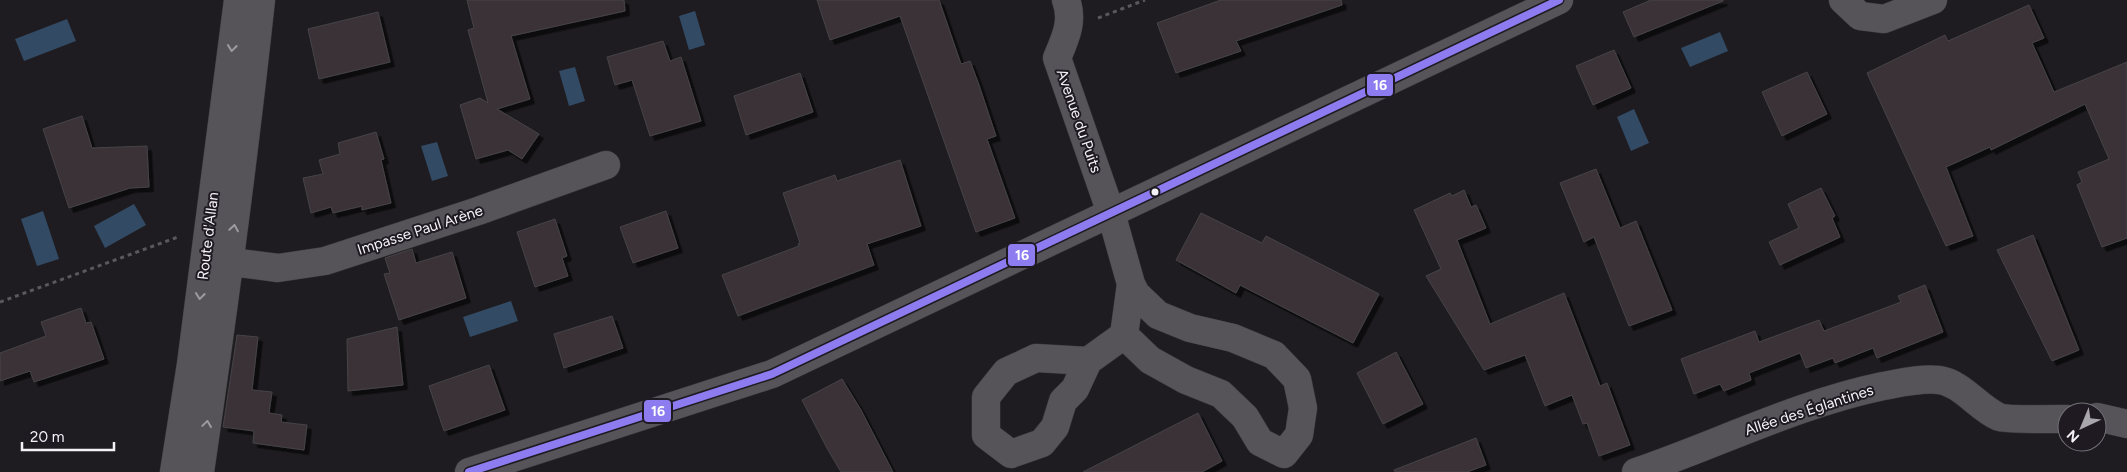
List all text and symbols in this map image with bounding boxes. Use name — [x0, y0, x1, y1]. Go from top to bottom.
one-way arrow — [227, 45, 238, 53]
street label: Avenue du Puits — [1053, 67, 1105, 175]
line badge: 16 — [1366, 73, 1394, 97]
text: 16 — [1373, 77, 1387, 94]
unlabelled marker — [1150, 187, 1160, 197]
street label: Route d'Allan — [194, 191, 222, 281]
street label: Impasse Paul Arène — [355, 201, 485, 259]
one-way arrow — [228, 224, 238, 232]
line badge: 16 — [1007, 243, 1036, 267]
text: 16 — [1015, 247, 1029, 264]
one-way arrow — [195, 293, 206, 301]
street label: Allée des Églantines — [1742, 381, 1876, 439]
line badge: 16 — [643, 399, 672, 423]
north arrow — [2057, 402, 2107, 452]
text: 16 — [651, 403, 665, 420]
one-way arrow — [201, 419, 212, 427]
scale bar — [22, 420, 115, 452]
text: N — [2064, 426, 2083, 446]
text: 20 m — [30, 428, 64, 446]

